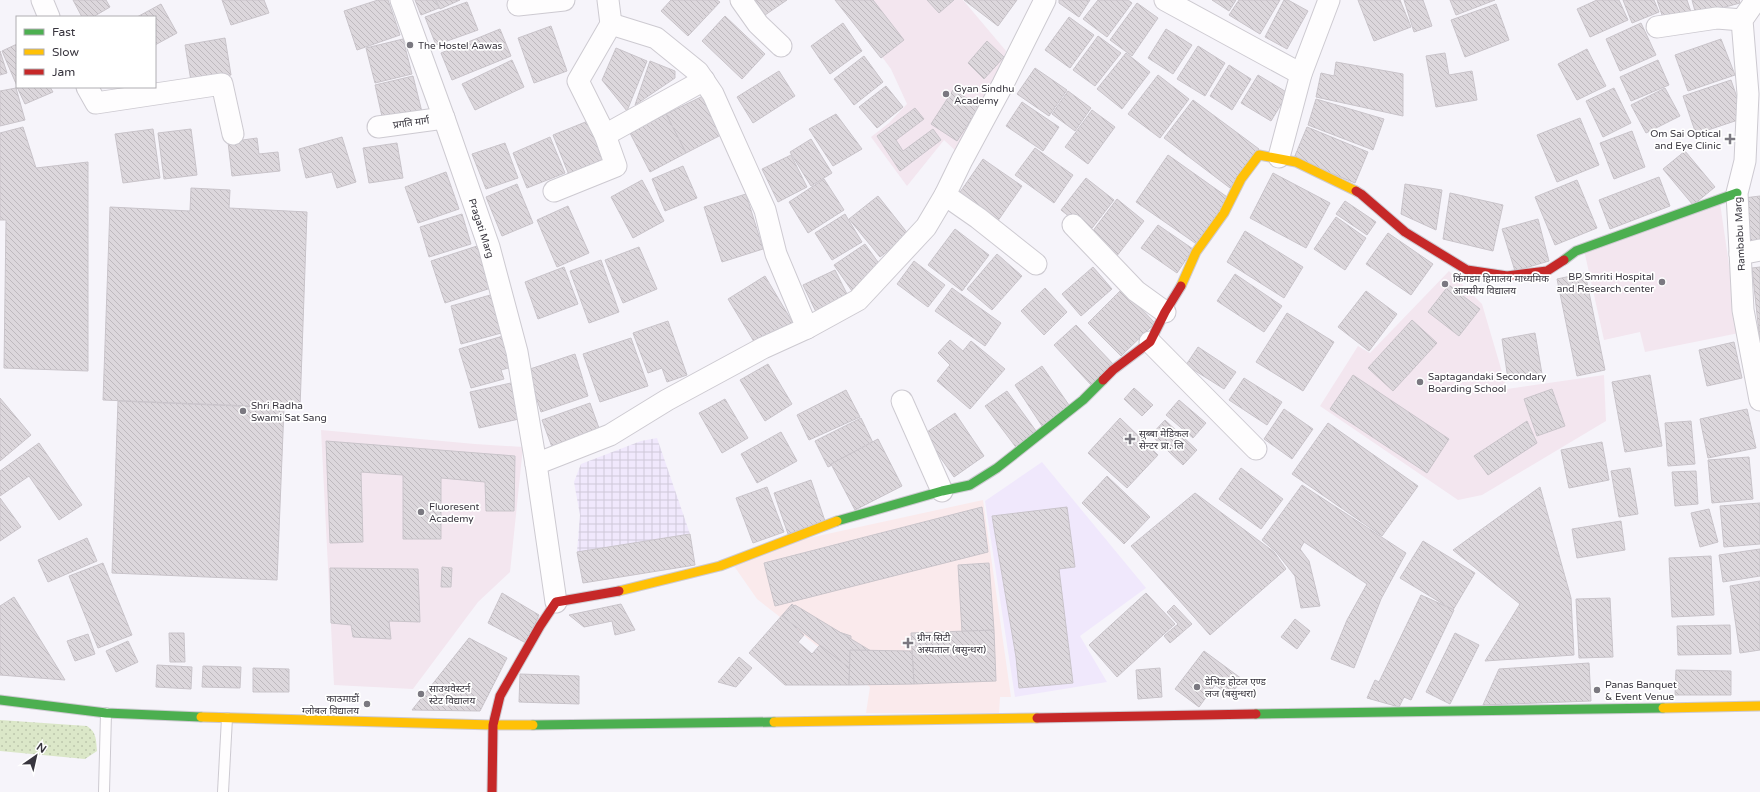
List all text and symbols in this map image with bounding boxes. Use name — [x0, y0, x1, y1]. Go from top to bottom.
legend — [16, 16, 156, 88]
text: Fast — [52, 25, 76, 39]
marker: The Hostel Aawas — [405, 40, 415, 50]
place label: The Hostel Aawas — [418, 40, 503, 52]
text: Slow — [52, 45, 79, 59]
text: Jam — [52, 65, 75, 79]
place label: Gyan Sindhu Academy — [954, 83, 1014, 107]
marker: Gyan Sindhu Academy — [941, 89, 951, 99]
street label: प्रगति मार्ग — [392, 114, 431, 131]
place label: Om Sai Optical and Eye Clinic — [1650, 128, 1721, 152]
marker: Om Sai Optical and Eye Clinic — [1724, 133, 1736, 145]
street label: Pragati Marg — [466, 197, 496, 260]
street label: Rambabu Marg — [1732, 197, 1748, 271]
place label: BP Smriti Hospital and Research center — [1557, 271, 1654, 295]
place label: किंगडम हिमालय माध्यमिक आवसीय विद्यालय — [1453, 273, 1549, 297]
marker: BP Smriti Hospital and Research center — [1657, 277, 1667, 287]
marker: किंगडम हिमालय माध्यमिक आवसीय विद्यालय — [1440, 279, 1450, 289]
place label: Saptagandaki Secondary Boarding School — [1428, 371, 1547, 395]
marker: Saptagandaki Secondary Boarding School — [1415, 377, 1425, 387]
place label: Shri Radha Swami Sat Sang — [251, 400, 327, 424]
marker: Shri Radha Swami Sat Sang — [238, 406, 248, 416]
place label: सुब्बा मेडिकल सेन्टर प्रा. लि — [1139, 428, 1189, 452]
marker: सुब्बा मेडिकल सेन्टर प्रा. लि — [1124, 433, 1136, 445]
place label: Fluoresent Academy — [429, 501, 479, 525]
marker: Fluoresent Academy — [416, 507, 426, 517]
place label: ग्रीन सिटी अस्पताल (बसुन्धरा) — [917, 632, 986, 656]
marker: ग्रीन सिटी अस्पताल (बसुन्धरा) — [902, 637, 914, 649]
place label: डेभिड होटल एण्ड लज (बसुन्धरा) — [1204, 676, 1267, 700]
place label: Panas Banquet & Event Venue — [1605, 679, 1677, 703]
marker: डेभिड होटल एण्ड लज (बसुन्धरा) — [1192, 682, 1202, 692]
place label: साउथवेस्टर्न स्टेट विद्यालय — [429, 683, 475, 707]
marker: Panas Banquet & Event Venue — [1592, 685, 1602, 695]
marker: साउथवेस्टर्न स्टेट विद्यालय — [416, 689, 426, 699]
place label: काठमाडौं ग्लोबल विद्यालय — [302, 693, 359, 717]
marker: काठमाडौं ग्लोबल विद्यालय — [362, 699, 372, 709]
north arrow — [16, 736, 56, 776]
text: N — [34, 740, 49, 756]

